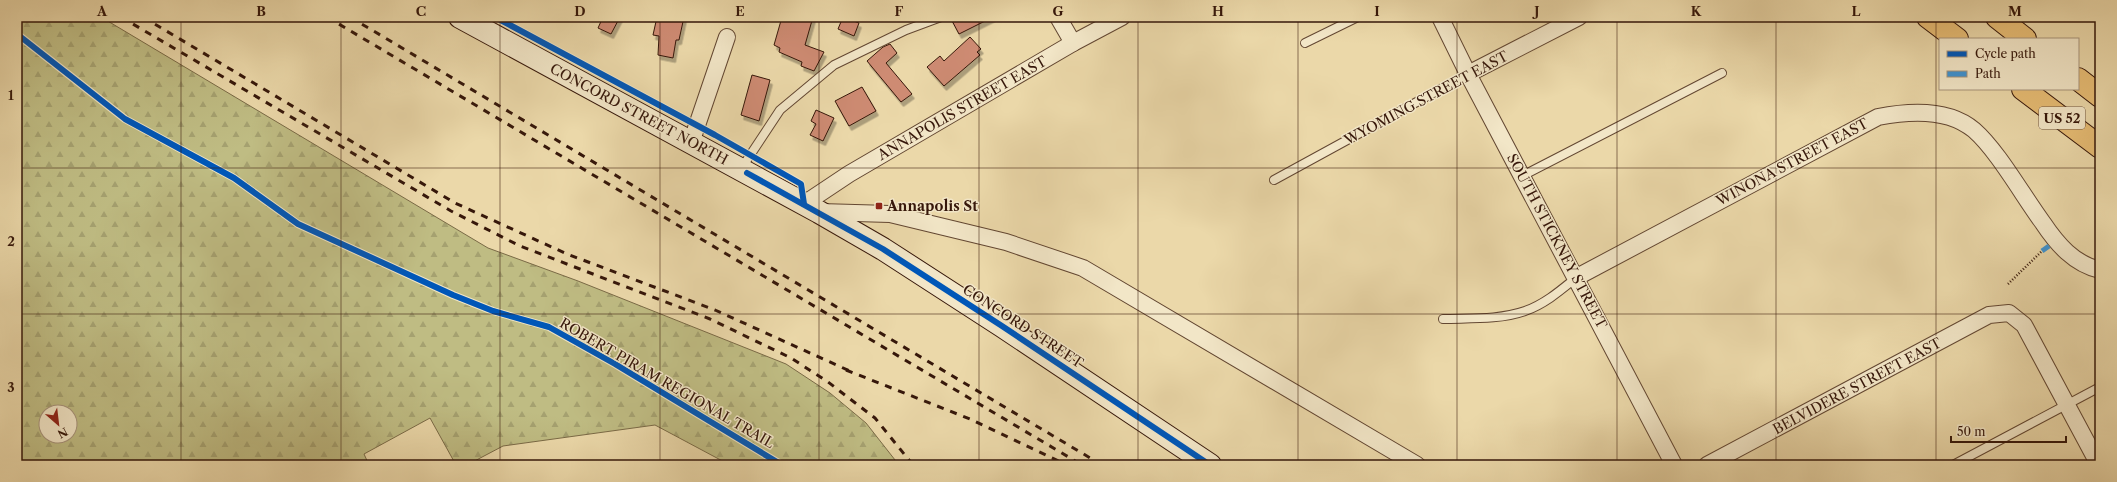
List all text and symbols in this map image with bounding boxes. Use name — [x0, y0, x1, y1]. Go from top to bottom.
text: A — [96, 3, 108, 19]
text: B — [256, 3, 266, 19]
text: C — [416, 3, 426, 19]
text: D — [574, 3, 586, 19]
text: E — [735, 3, 745, 19]
text: F — [895, 3, 904, 19]
text: G — [1052, 3, 1064, 19]
text: H — [1212, 3, 1224, 19]
text: I — [1374, 3, 1380, 19]
text: J — [1532, 3, 1540, 19]
text: K — [1691, 3, 1702, 19]
text: L — [1852, 3, 1861, 19]
text: M — [2008, 3, 2022, 19]
legend — [1939, 38, 2079, 90]
text: Cycle path — [1975, 46, 2036, 61]
street label: WYOMING STREET EAST — [1340, 47, 1512, 149]
street label: ANNAPOLIS STREET EAST — [873, 52, 1050, 164]
street label: CONCORD STREET NORTH — [547, 59, 731, 169]
text: Path — [1975, 66, 2001, 81]
text: 1 — [8, 87, 14, 103]
road number: US 52 — [2039, 107, 2085, 129]
street label: WINONA STREET EAST — [1712, 114, 1872, 210]
street label: SOUTH STICKNEY STREET — [1503, 150, 1611, 332]
place label: Annapolis St — [886, 197, 978, 215]
marker: Annapolis St — [874, 201, 884, 211]
text: 2 — [7, 233, 15, 249]
street label: CONCORD STREET — [959, 280, 1087, 372]
street label: ROBERT PIRAM REGIONAL TRAIL — [556, 314, 778, 452]
street label: BELVIDERE STREET EAST — [1770, 334, 1945, 438]
text: 3 — [7, 379, 15, 395]
north arrow — [38, 404, 78, 444]
scale bar — [1951, 418, 2066, 444]
text: N — [55, 424, 70, 441]
text: 50 m — [1957, 424, 1986, 439]

